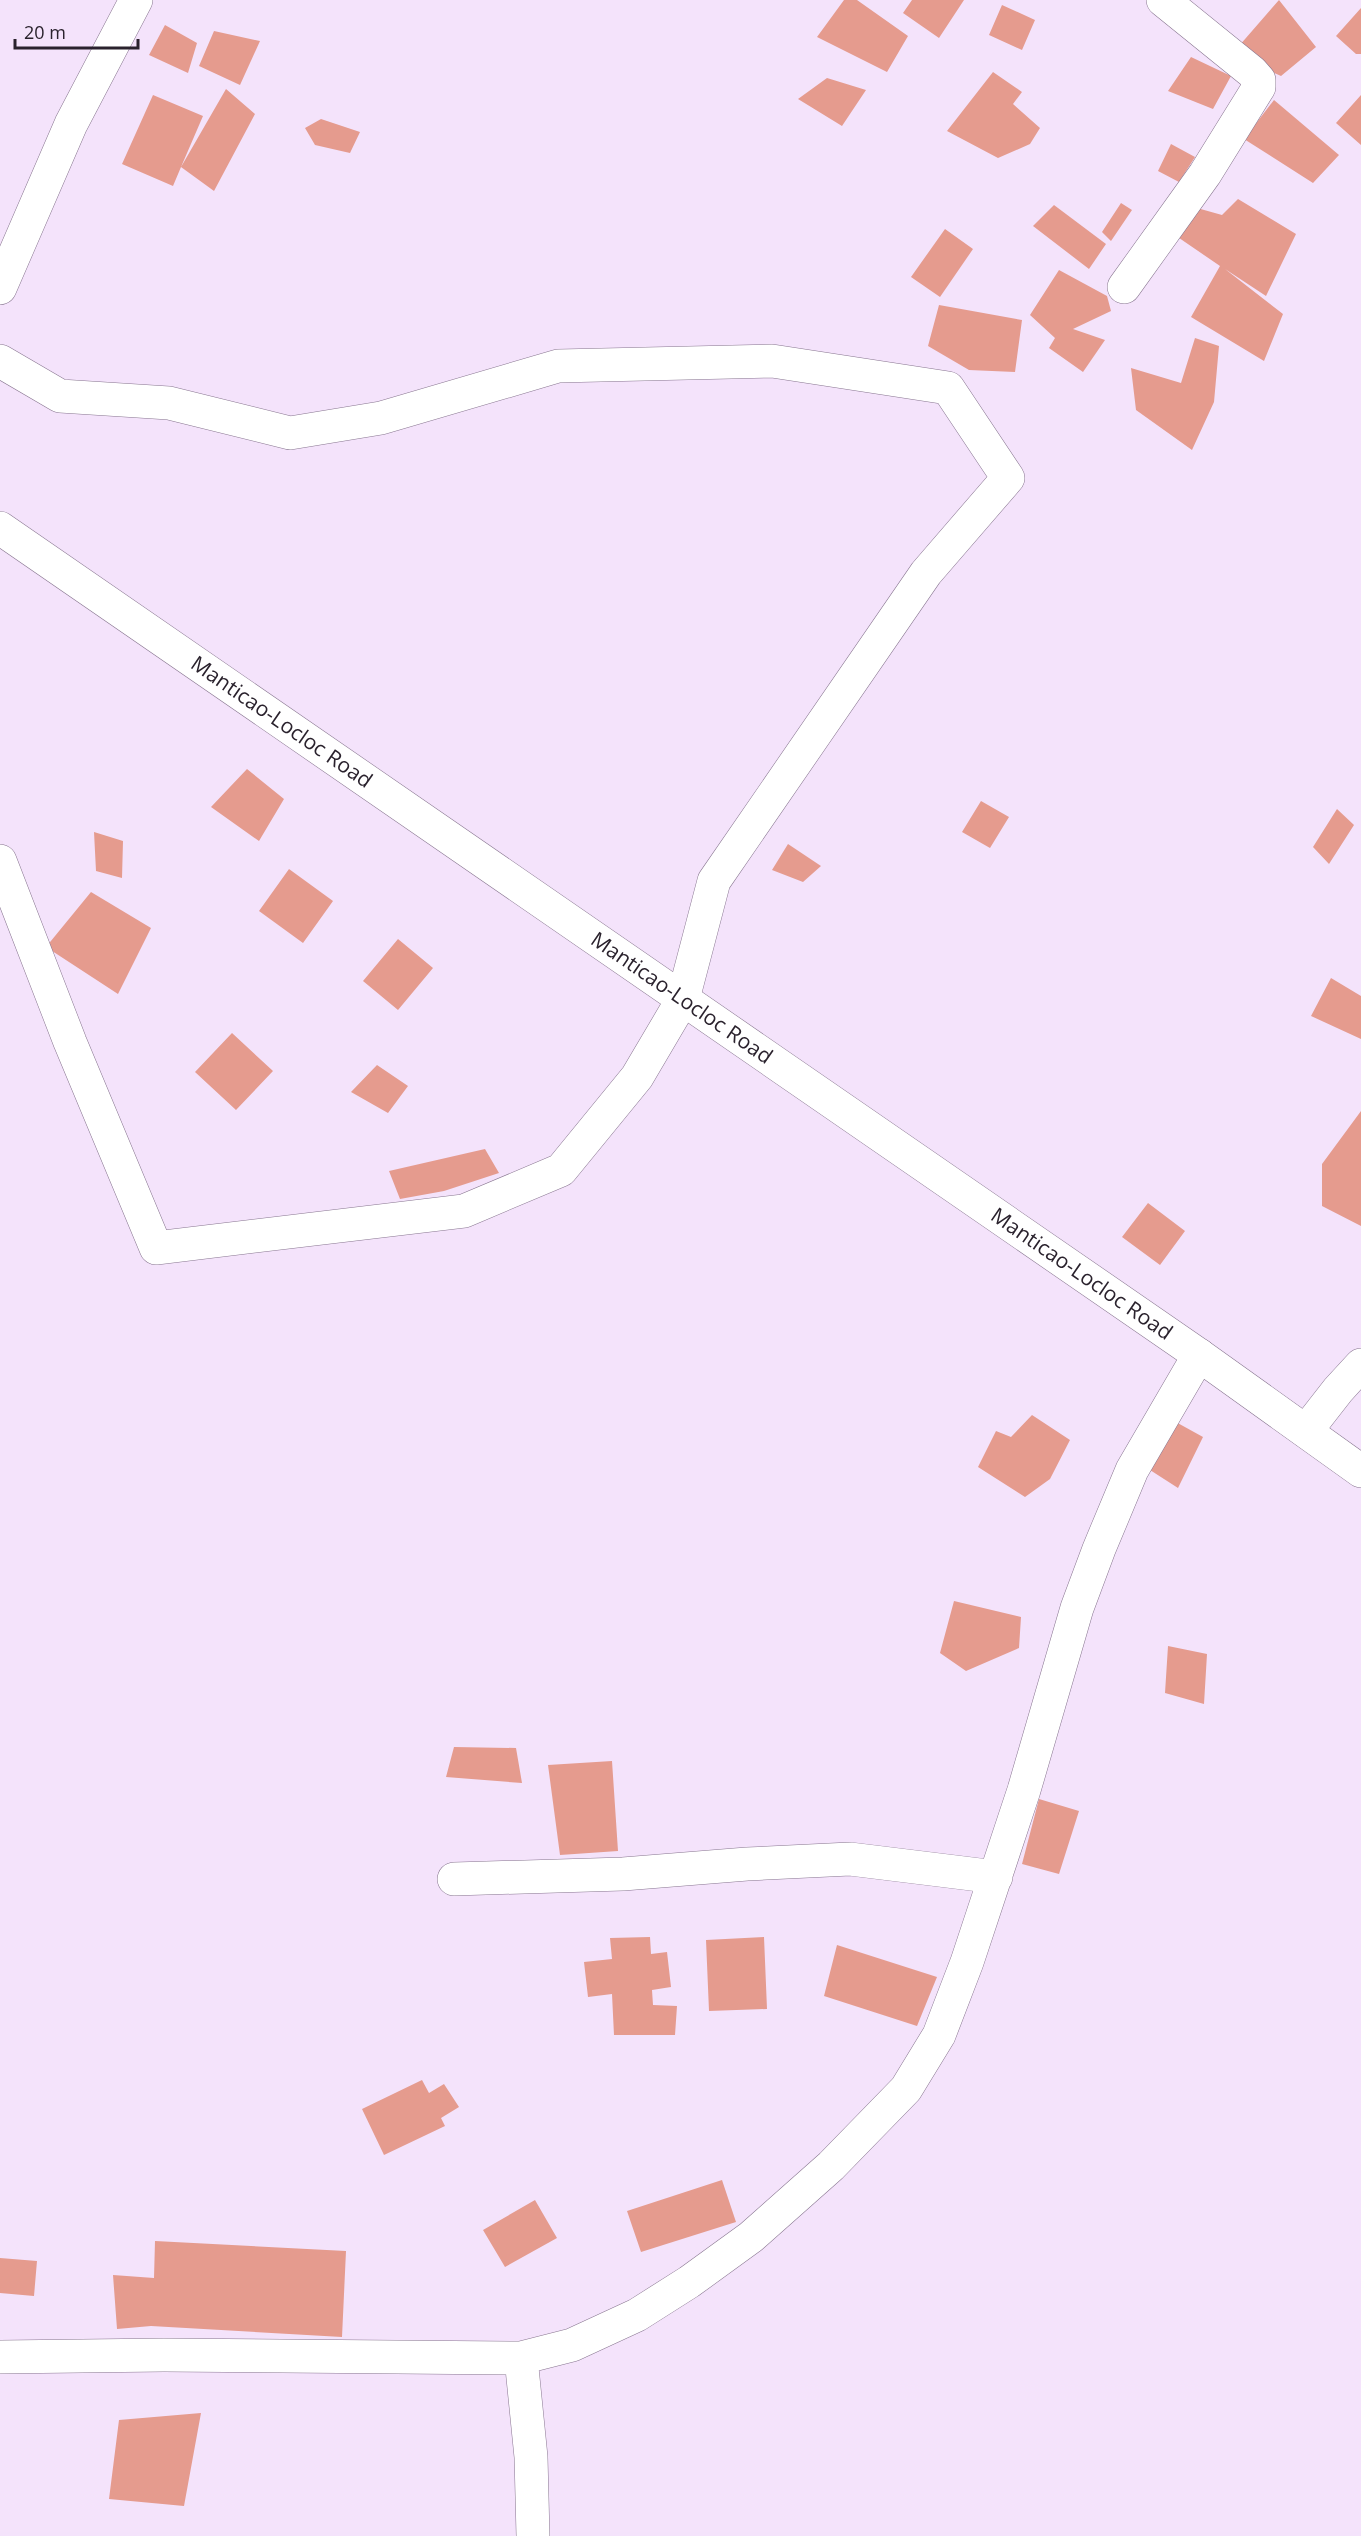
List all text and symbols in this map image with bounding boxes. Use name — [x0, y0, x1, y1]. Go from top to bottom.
scale bar — [15, 12, 138, 50]
text: 20 m — [24, 20, 66, 44]
street label: Manticao-Locloc Road — [186, 649, 378, 794]
street label: Manticao-Locloc Road — [586, 925, 778, 1070]
street label: Manticao-Locloc Road — [986, 1201, 1179, 1346]

